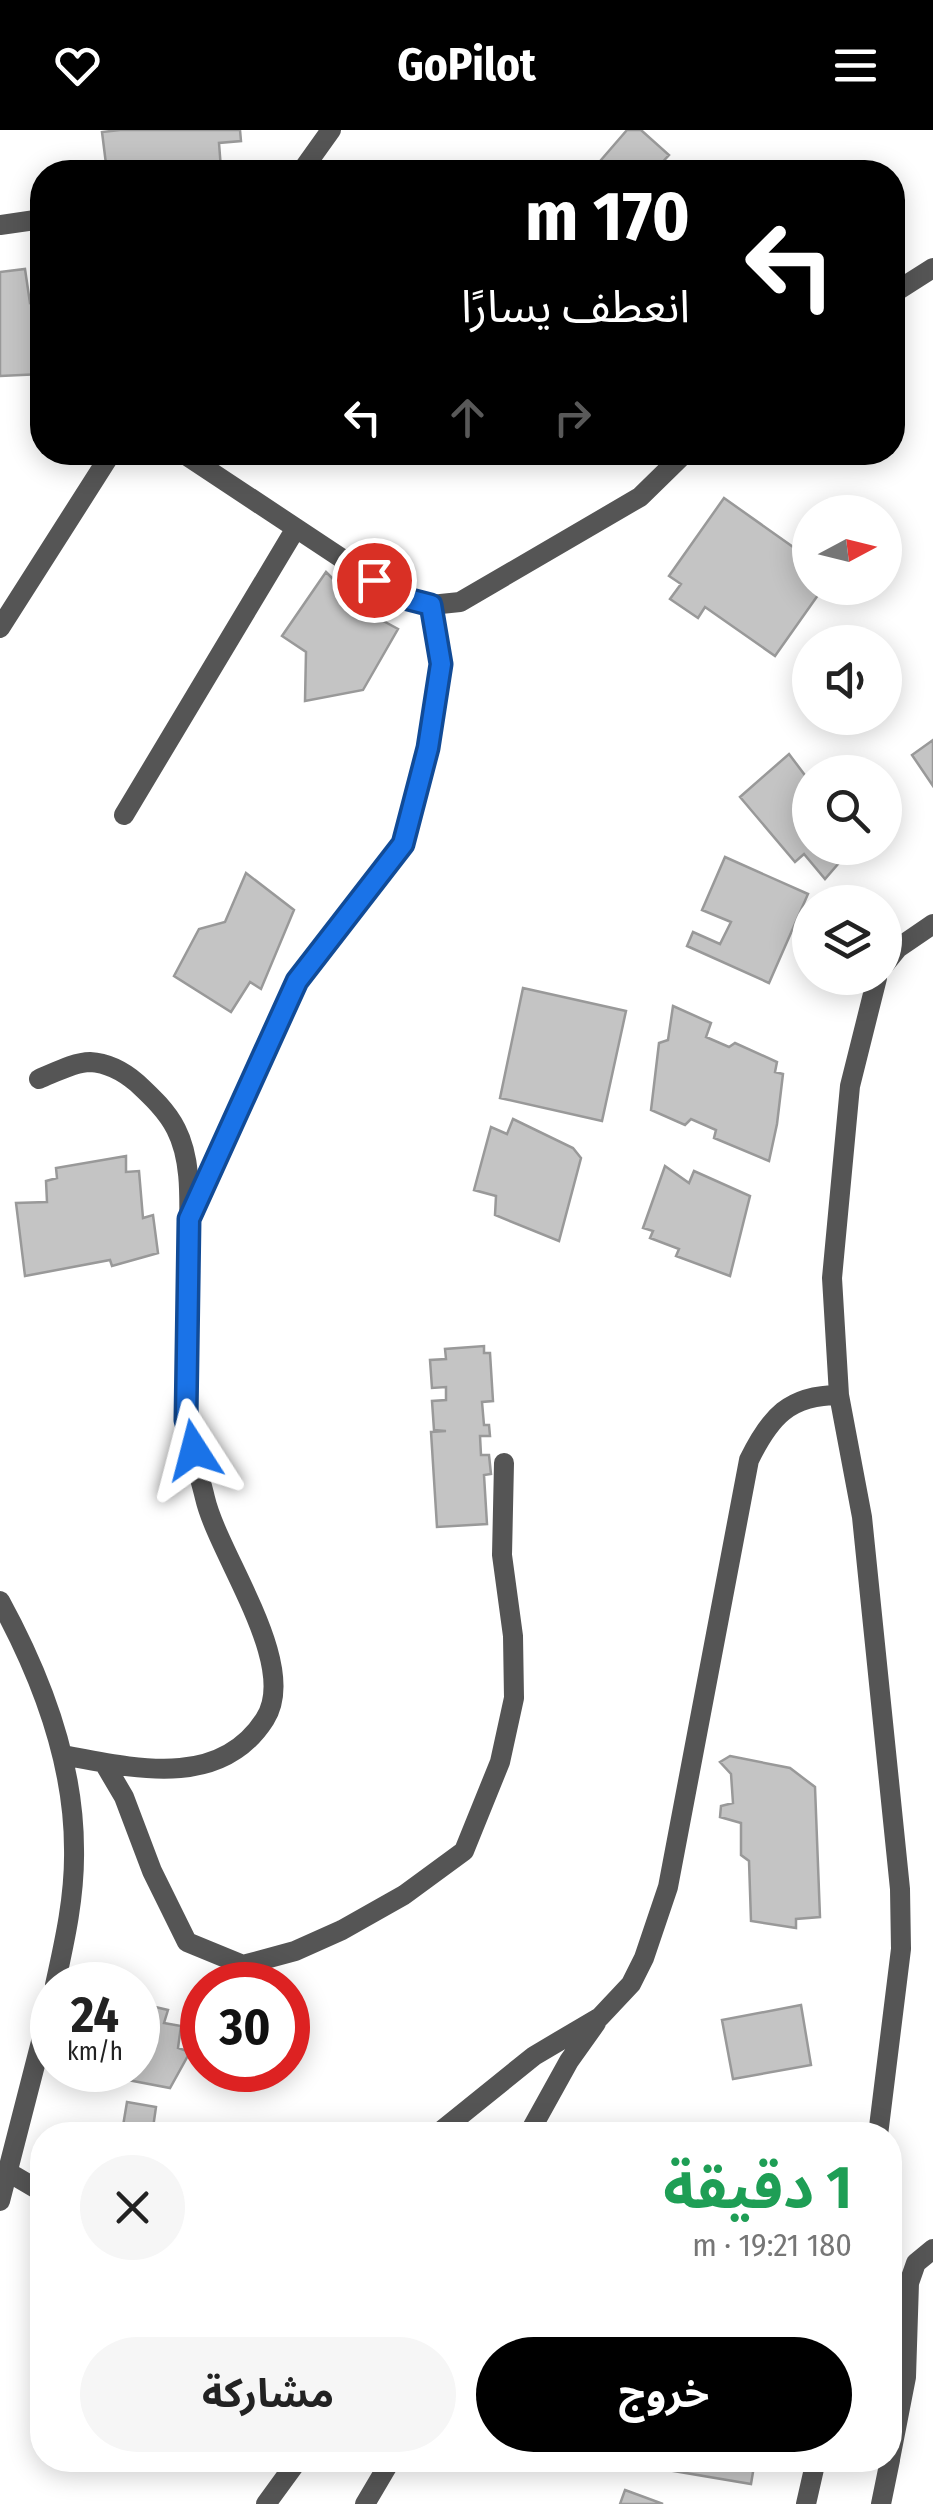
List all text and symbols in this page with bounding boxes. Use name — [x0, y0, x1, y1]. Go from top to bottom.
icon: heart — [50, 38, 105, 93]
text: GoPilot — [397, 38, 536, 92]
icon: menu — [828, 38, 883, 93]
text: 170 m — [525, 175, 690, 259]
icon: left — [725, 200, 855, 330]
text: انعطف يسارًا — [461, 280, 690, 334]
icon: left — [335, 390, 390, 445]
icon: ahead — [440, 390, 495, 445]
icon: right — [545, 390, 600, 445]
north arrow — [792, 495, 902, 605]
map controls — [792, 495, 902, 995]
pin — [332, 538, 417, 623]
icon: arrive — [347, 553, 402, 608]
button: sound — [792, 625, 902, 735]
button: search — [792, 755, 902, 865]
button: layers — [792, 885, 902, 995]
position arrow — [142, 1398, 246, 1502]
speed limit sign: 30 — [180, 1962, 310, 2092]
text: 24 — [71, 1985, 119, 2045]
text: km/h — [67, 2037, 123, 2067]
text: 1 دقيقة — [663, 2152, 852, 2224]
button: close — [80, 2155, 185, 2260]
text: 180 m · 19:21 — [692, 2226, 852, 2264]
button: مشاركة — [80, 2337, 456, 2452]
button: خروج — [476, 2337, 852, 2452]

